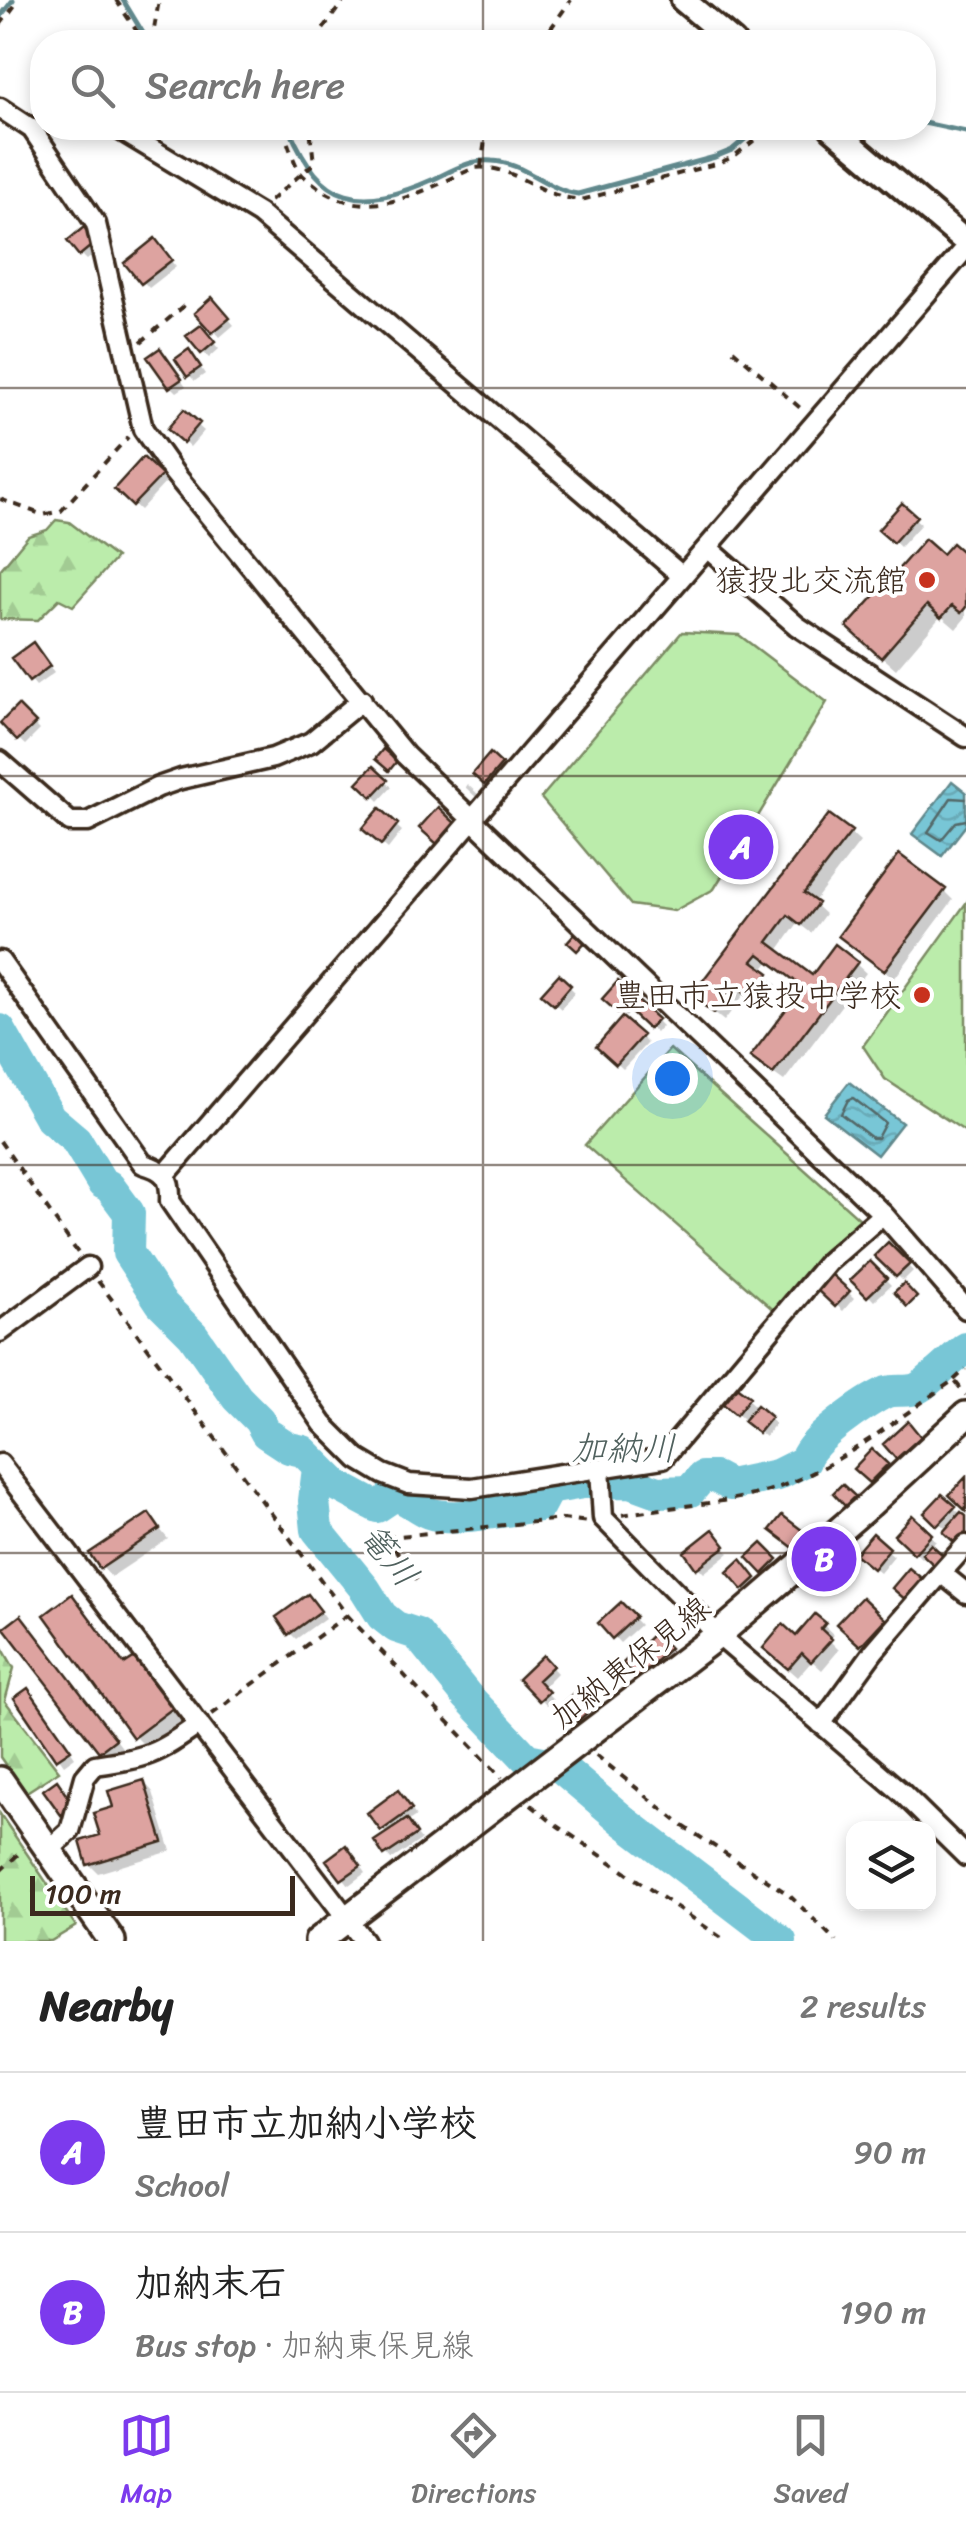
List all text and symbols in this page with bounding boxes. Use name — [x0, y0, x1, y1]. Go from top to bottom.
search box — [30, 30, 936, 140]
text: Search here — [145, 52, 345, 119]
icon: search — [65, 58, 120, 113]
place label: 猿投北交流館 — [715, 552, 907, 609]
marker: 猿投北交流館 — [916, 569, 938, 591]
pin: A — [708, 810, 774, 884]
place label: 豊田市立猿投中学校 — [614, 967, 902, 1024]
marker: 豊田市立猿投中学校 — [911, 984, 933, 1006]
your location — [647, 1053, 698, 1104]
water label: 加納川 — [571, 1417, 677, 1479]
water label: 篭川 — [343, 1508, 435, 1602]
pin: B — [792, 1522, 856, 1596]
street label: 加納東保見線 — [537, 1581, 724, 1744]
map controls — [846, 1821, 936, 1911]
button: layers — [846, 1821, 936, 1911]
text: 100 m — [45, 1869, 121, 1918]
scale bar — [30, 1871, 295, 1916]
text: Nearby — [40, 1969, 173, 2043]
text: 2 results — [800, 1978, 926, 2035]
text: 豊田市立加納小学校 — [135, 2090, 477, 2157]
text: A — [62, 2124, 83, 2181]
text: 90 m — [853, 2124, 926, 2181]
text: School — [135, 2157, 229, 2214]
text: 加納末石 — [135, 2250, 287, 2317]
text: B — [62, 2284, 83, 2341]
text: 190 m — [840, 2284, 926, 2341]
text: Bus stop · 加納東保見線 — [135, 2317, 473, 2374]
tab: Map — [119, 2408, 174, 2517]
tab: Directions — [411, 2408, 536, 2517]
tab: Saved — [774, 2408, 847, 2517]

